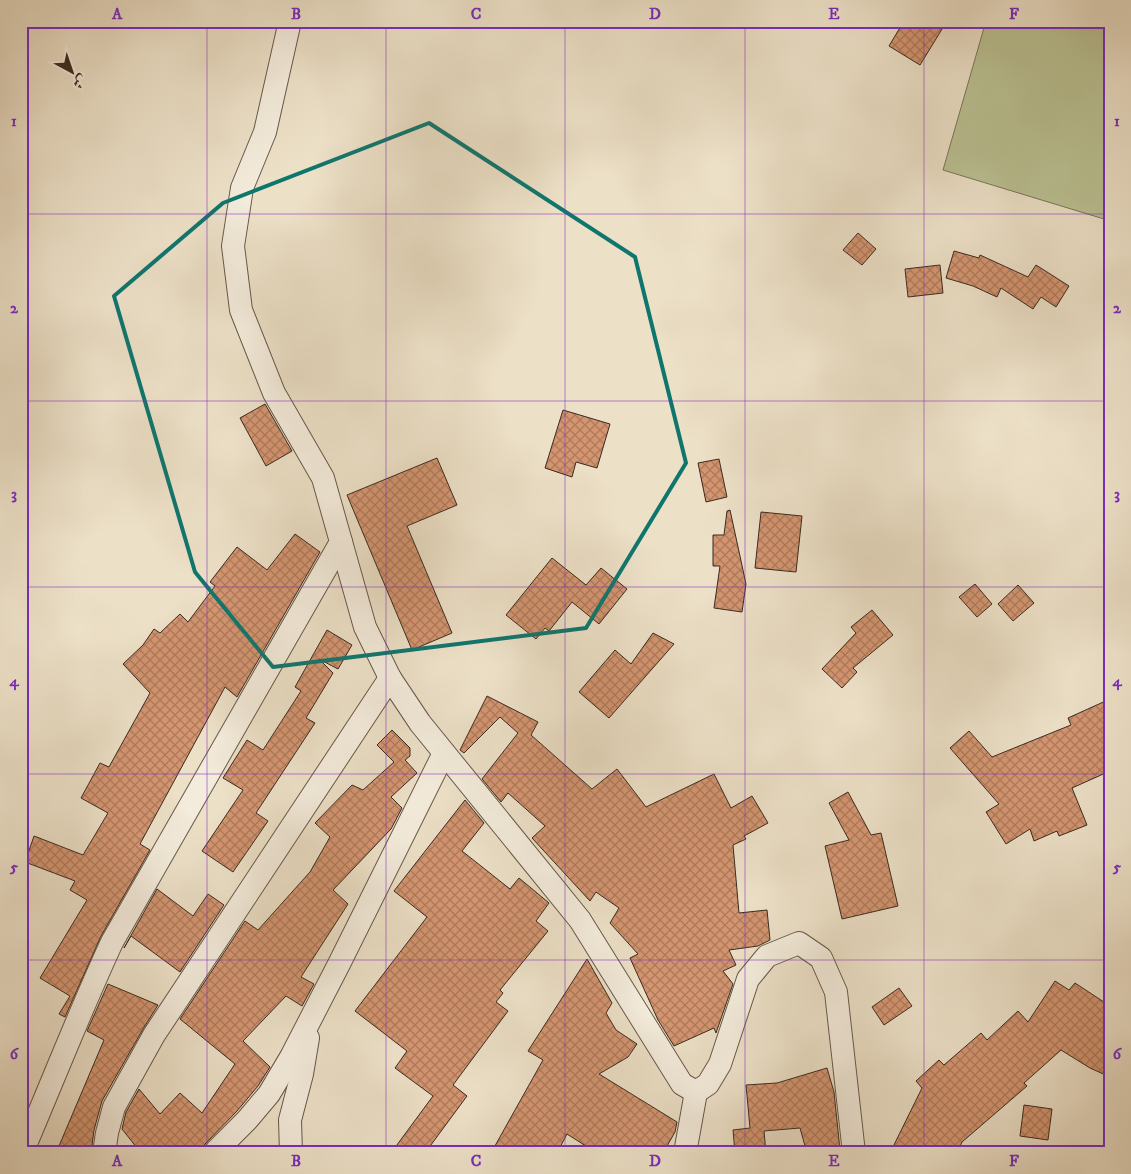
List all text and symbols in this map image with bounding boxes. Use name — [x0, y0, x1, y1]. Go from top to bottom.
text: A — [111, 4, 123, 24]
text: B — [291, 4, 301, 24]
text: C — [471, 4, 481, 24]
text: D — [649, 4, 661, 24]
text: E — [828, 4, 840, 24]
text: F — [1009, 4, 1019, 24]
north arrow — [48, 48, 98, 98]
text: ش — [69, 70, 91, 93]
text: 1 — [11, 111, 17, 131]
text: 1 — [1114, 111, 1120, 131]
text: 2 — [10, 298, 19, 318]
text: 2 — [1113, 298, 1122, 318]
text: 3 — [11, 484, 17, 504]
text: 3 — [1114, 484, 1120, 504]
text: 4 — [8, 671, 19, 691]
text: 4 — [1111, 671, 1122, 691]
text: 5 — [9, 857, 18, 877]
text: 5 — [1112, 857, 1121, 877]
text: 6 — [10, 1044, 20, 1064]
text: 6 — [1113, 1044, 1123, 1064]
text: A — [111, 1151, 123, 1171]
text: B — [291, 1151, 301, 1171]
text: C — [471, 1151, 481, 1171]
text: D — [649, 1151, 661, 1171]
text: E — [828, 1151, 840, 1171]
text: F — [1009, 1151, 1019, 1171]

